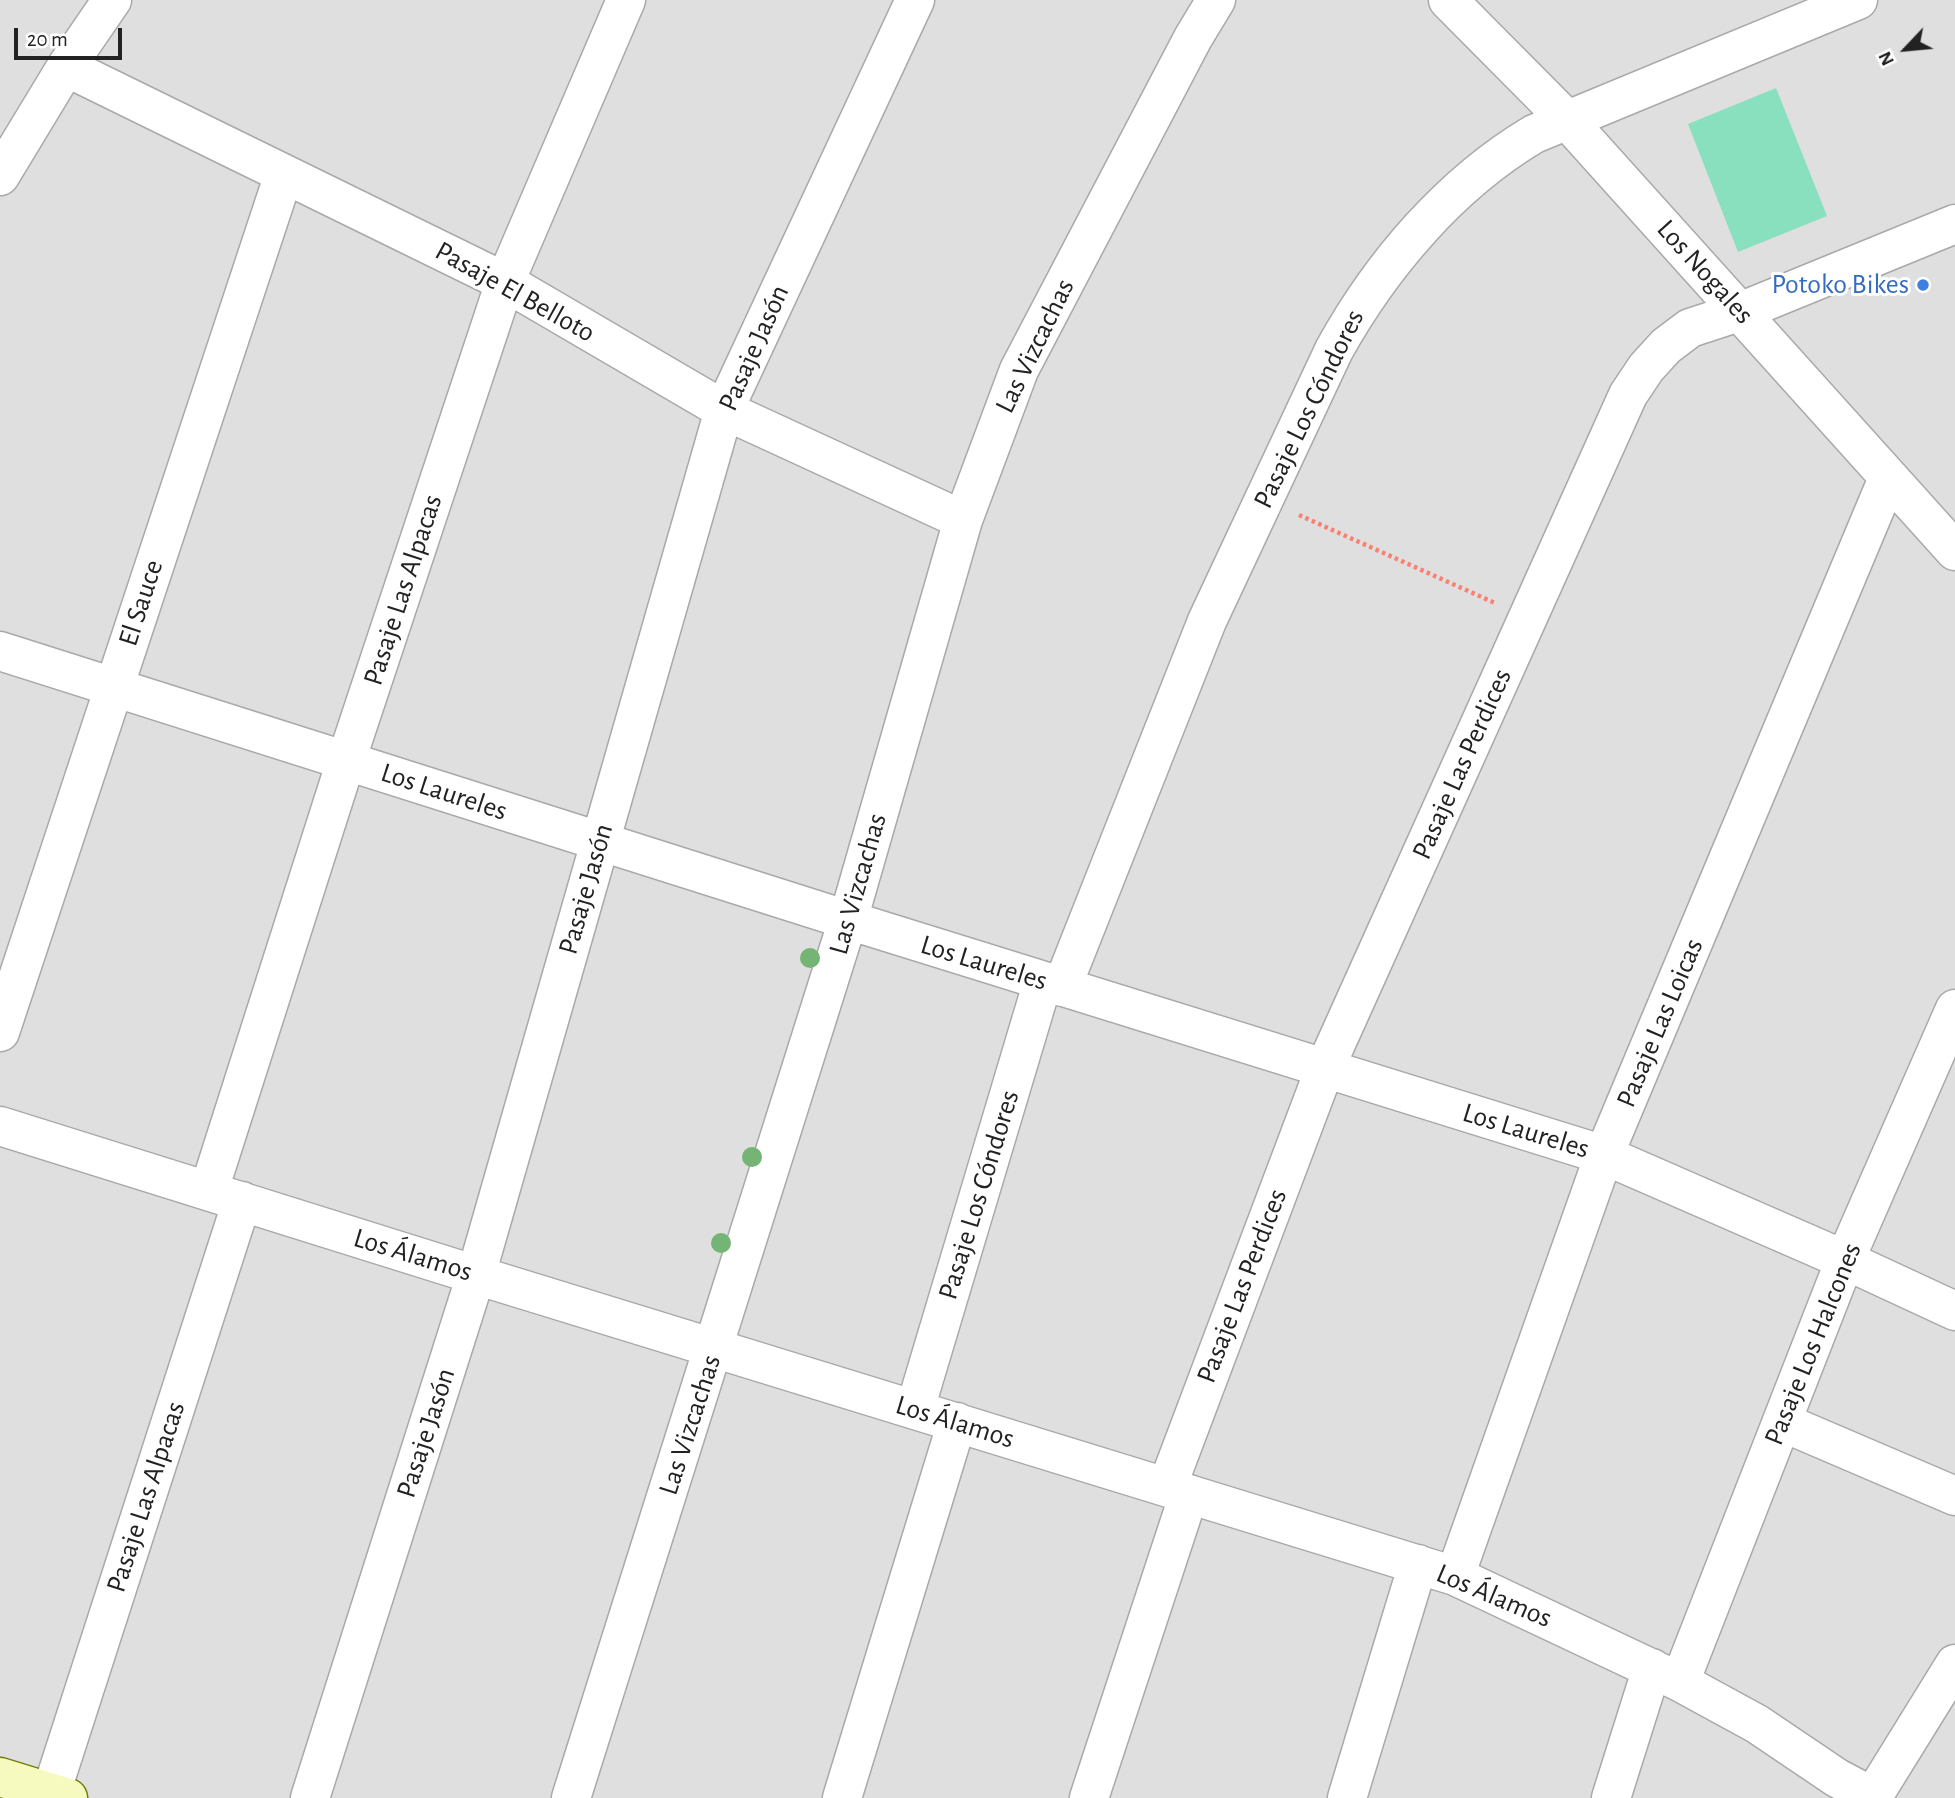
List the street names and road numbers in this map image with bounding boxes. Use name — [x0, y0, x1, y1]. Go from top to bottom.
street label: Los Nogales — [1649, 213, 1761, 331]
street label: Pasaje El Belloto — [429, 234, 601, 350]
street label: Las Vizcachas — [988, 273, 1082, 419]
street label: Pasaje Jasón — [711, 280, 797, 416]
street label: Pasaje Los Cóndores — [1246, 304, 1372, 514]
street label: Pasaje Las Alpacas — [356, 490, 450, 690]
street label: El Sauce — [111, 556, 171, 650]
street label: Pasaje Las Perdices — [1405, 663, 1519, 865]
street label: Los Laureles — [377, 756, 511, 828]
street label: Las Vizcachas — [822, 810, 894, 958]
street label: Pasaje Jasón — [551, 820, 621, 958]
street label: Los Laureles — [917, 928, 1051, 998]
street label: Pasaje Las Loicas — [1609, 934, 1711, 1112]
street label: Pasaje Los Cóndores — [931, 1086, 1027, 1304]
street label: Los Laureles — [1459, 1096, 1593, 1166]
street label: Pasaje Las Perdices — [1190, 1184, 1294, 1388]
street label: Los Álamos — [350, 1221, 476, 1289]
street label: Pasaje Los Halcones — [1757, 1238, 1869, 1450]
street label: Las Vizcachas — [652, 1351, 728, 1499]
street label: Pasaje Jasón — [389, 1364, 463, 1502]
street label: Los Álamos — [892, 1388, 1018, 1456]
street label: Pasaje Las Alpacas — [99, 1397, 193, 1597]
street label: Los Álamos — [1431, 1557, 1557, 1635]

